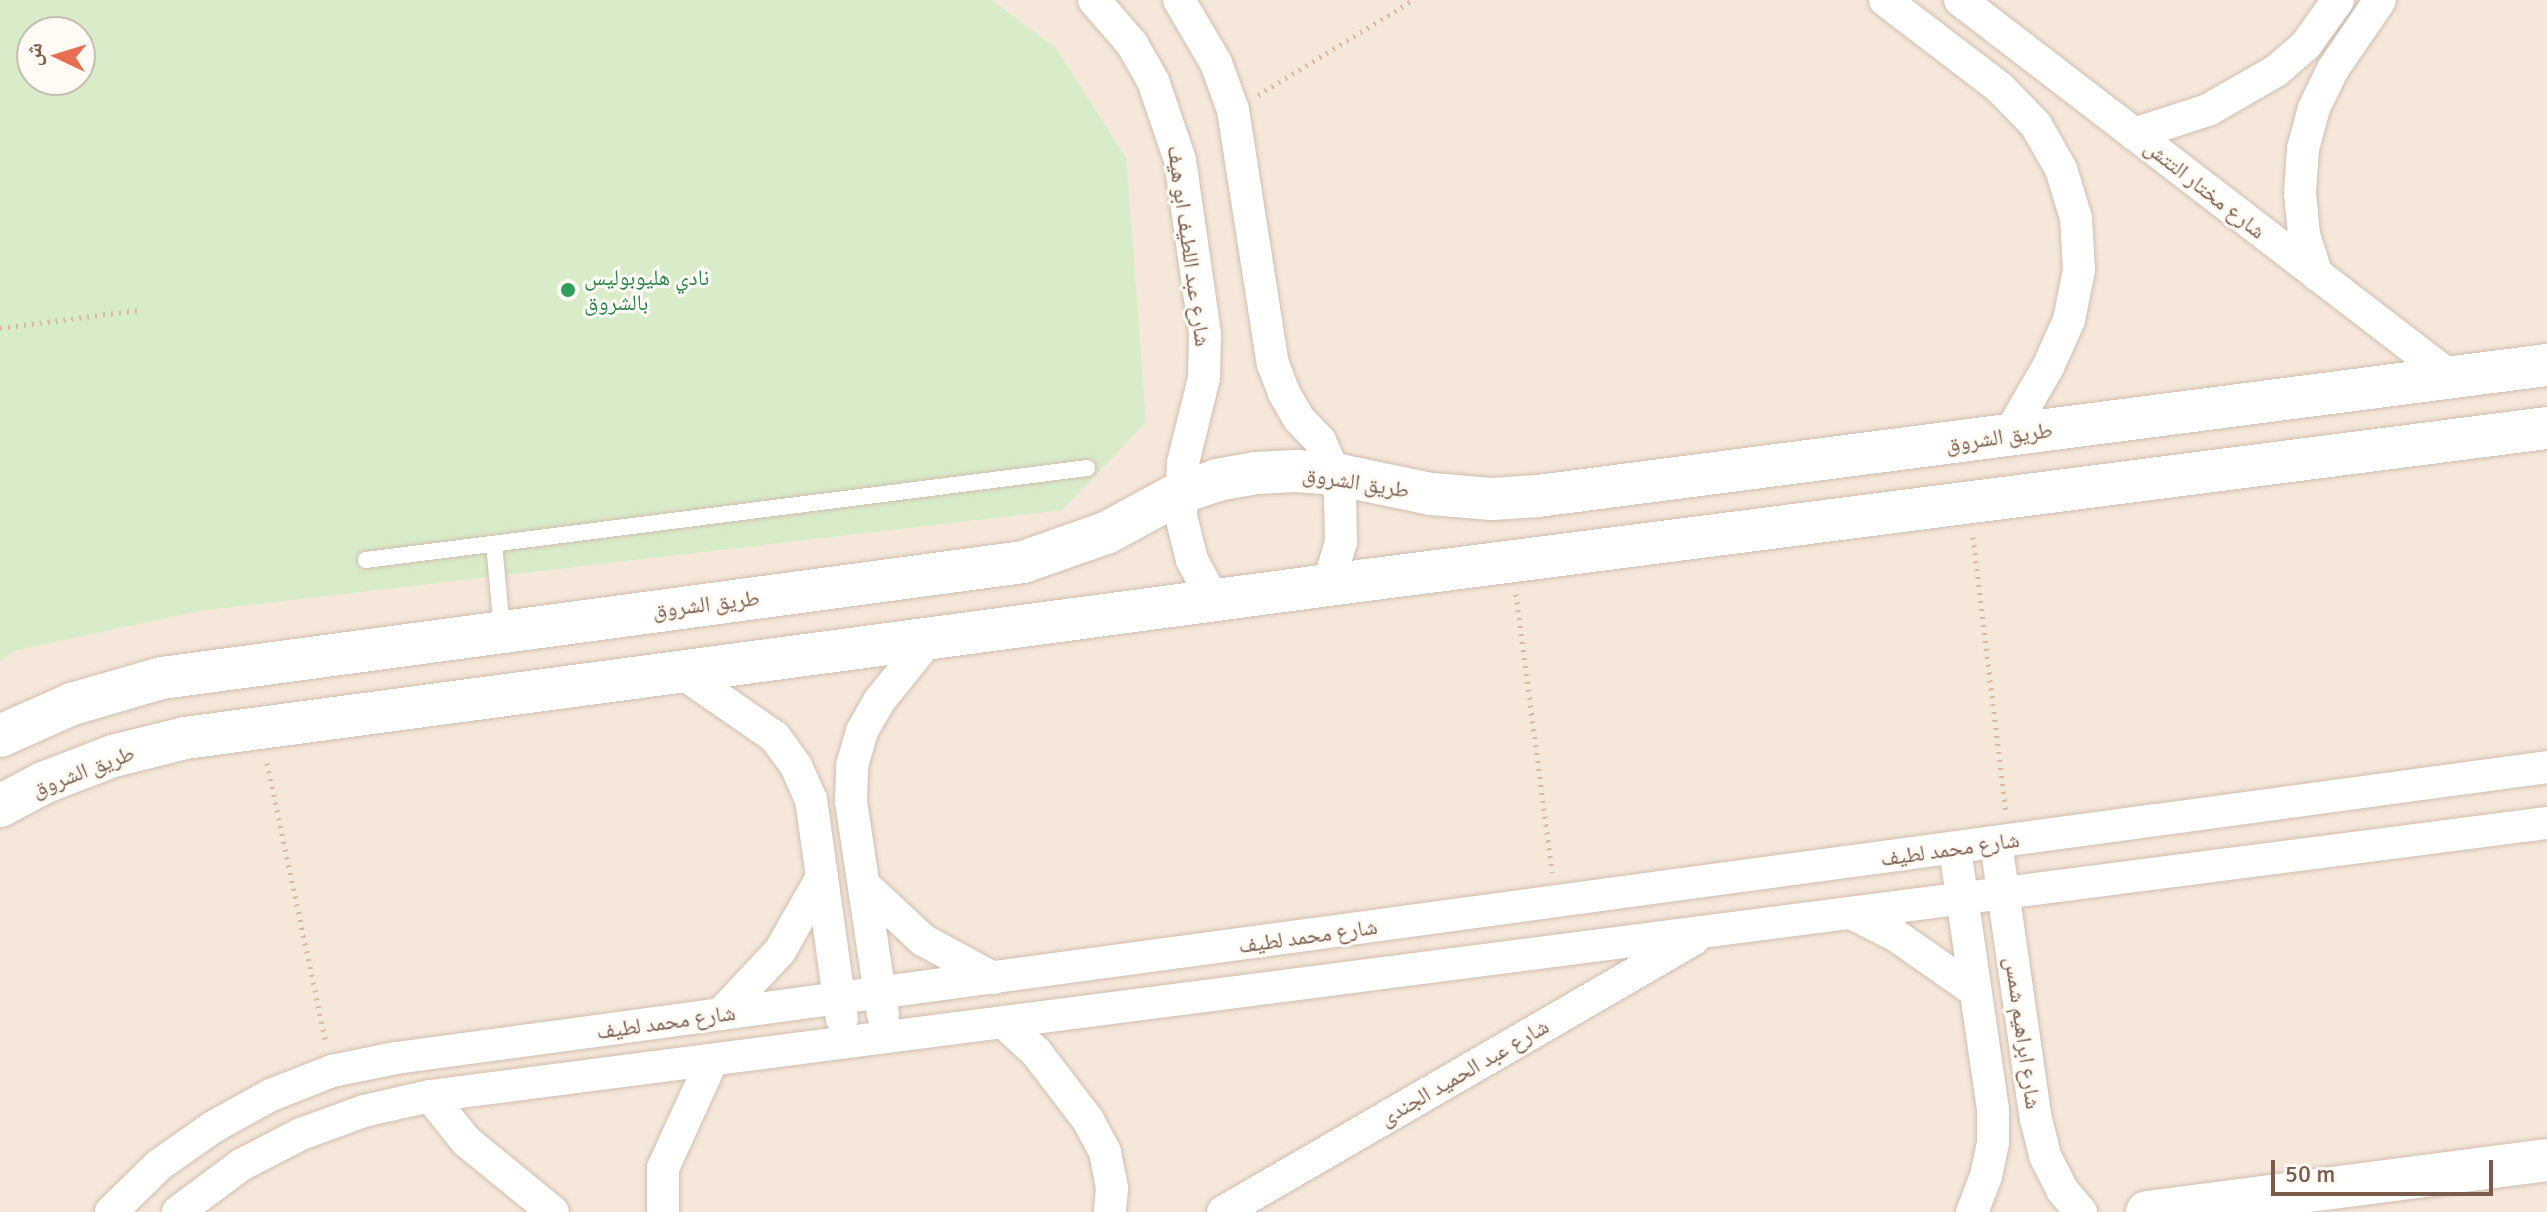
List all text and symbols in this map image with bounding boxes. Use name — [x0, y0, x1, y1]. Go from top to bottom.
north arrow — [16, 16, 96, 96]
text: ش — [19, 42, 48, 67]
street label: شارع مختار التتش — [2139, 134, 2271, 244]
street label: شارع عبد اللطيف ابو هيف — [1162, 144, 1216, 348]
place label: نادي هليوبوليس بالشروق — [584, 264, 709, 316]
marker: نادي هليوبوليس بالشروق — [559, 281, 577, 299]
street label: طريق الشروق — [1944, 416, 2054, 458]
street label: طريق الشروق — [1301, 461, 1411, 503]
street label: طريق الشروق — [651, 584, 761, 624]
street label: طريق الشروق — [28, 739, 138, 803]
street label: شارع محمد لطيف — [1879, 826, 2021, 872]
street label: شارع محمد لطيف — [1237, 913, 1379, 959]
street label: شارع ابراهيم شمس — [1999, 955, 2047, 1111]
street label: شارع محمد لطيف — [595, 999, 737, 1045]
street label: شارع عبد الحميد الجندى — [1375, 1013, 1553, 1131]
scale bar — [2275, 1144, 2497, 1194]
text: 50 m — [2285, 1159, 2335, 1189]

